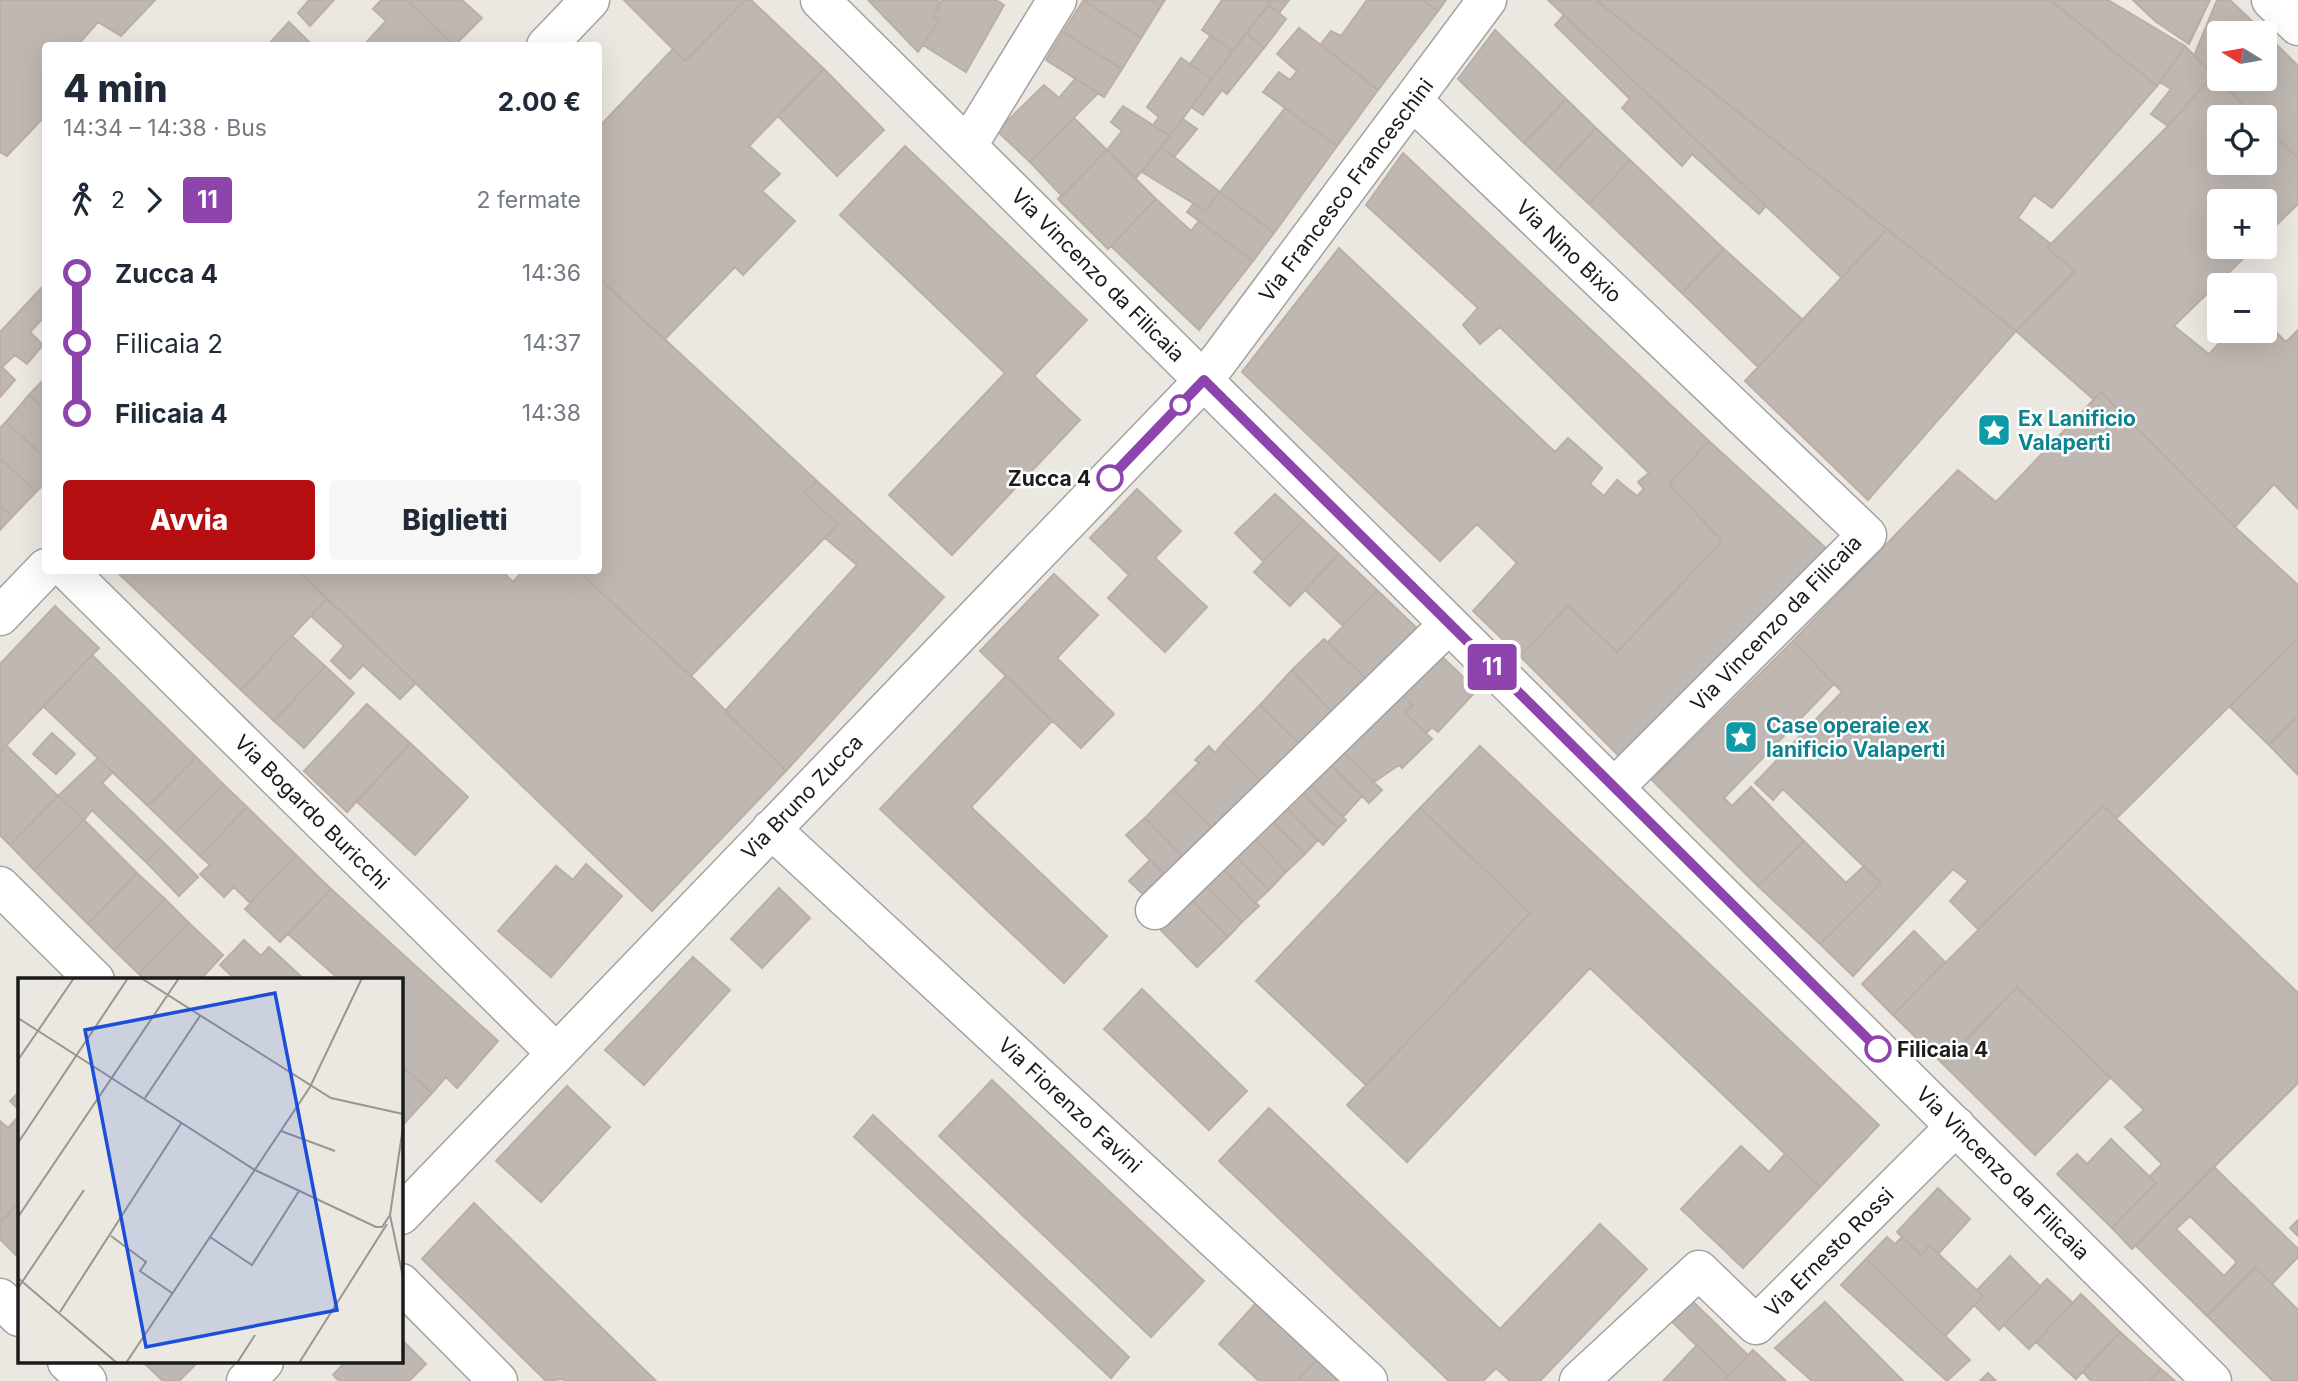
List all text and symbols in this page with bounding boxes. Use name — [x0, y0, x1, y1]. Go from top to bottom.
north arrow — [2207, 21, 2277, 91]
map controls — [2207, 21, 2277, 343]
text: 4 min — [63, 65, 168, 111]
street label: Via Francesco Franceschini — [1254, 73, 1438, 307]
text: 2.00 € — [498, 86, 581, 117]
button: locate — [2207, 105, 2277, 175]
text: 14:34 – 14:38 · Bus — [63, 114, 267, 142]
icon: walk — [63, 181, 101, 219]
icon: forward — [135, 181, 173, 219]
street label: Via Vincenzo da Filicaia — [1006, 183, 1190, 367]
text: 11 — [197, 185, 218, 214]
text: 2 — [111, 186, 125, 214]
text: 2 fermate — [476, 186, 581, 214]
button: + — [2207, 189, 2277, 259]
street label: Via Nino Bixio — [1511, 194, 1627, 308]
text: Zucca 4 — [115, 258, 218, 289]
text: 14:36 — [522, 259, 581, 287]
button: − — [2207, 273, 2277, 343]
text: Filicaia 2 — [115, 328, 223, 359]
text: 14:37 — [523, 329, 581, 357]
unlabelled marker — [1170, 395, 1190, 415]
text: Filicaia 4 — [115, 398, 228, 429]
text: 14:38 — [522, 399, 581, 427]
place label: Ex Lanificio Valaperti — [2018, 406, 2136, 455]
place icon: Ex Lanificio Valaperti — [1975, 411, 2013, 449]
marker: Zucca 4 — [1097, 465, 1123, 491]
place label: Zucca 4 — [1008, 466, 1091, 491]
button: Avvia — [63, 480, 315, 560]
button: Biglietti — [329, 480, 581, 560]
street label: Via Vincenzo da Filicaia — [1685, 530, 1867, 716]
line badge: 11 — [1460, 644, 1524, 690]
text: 11 — [1482, 652, 1502, 681]
place label: Case operaie ex lanificio Valaperti — [1766, 713, 1945, 762]
place icon: Case operaie ex lanificio Valaperti — [1722, 718, 1760, 756]
street label: Via Bruno Zucca — [736, 729, 868, 865]
street label: Via Bogardo Buricchi — [230, 730, 394, 894]
inset map — [18, 978, 402, 1364]
street label: Via Fiorenzo Favini — [993, 1032, 1147, 1178]
marker: Filicaia 4 — [1865, 1036, 1891, 1062]
place label: Filicaia 4 — [1897, 1037, 1988, 1062]
street label: Via Vincenzo da Filicaia — [1911, 1081, 2095, 1265]
street label: Via Ernesto Rossi — [1759, 1182, 1899, 1322]

